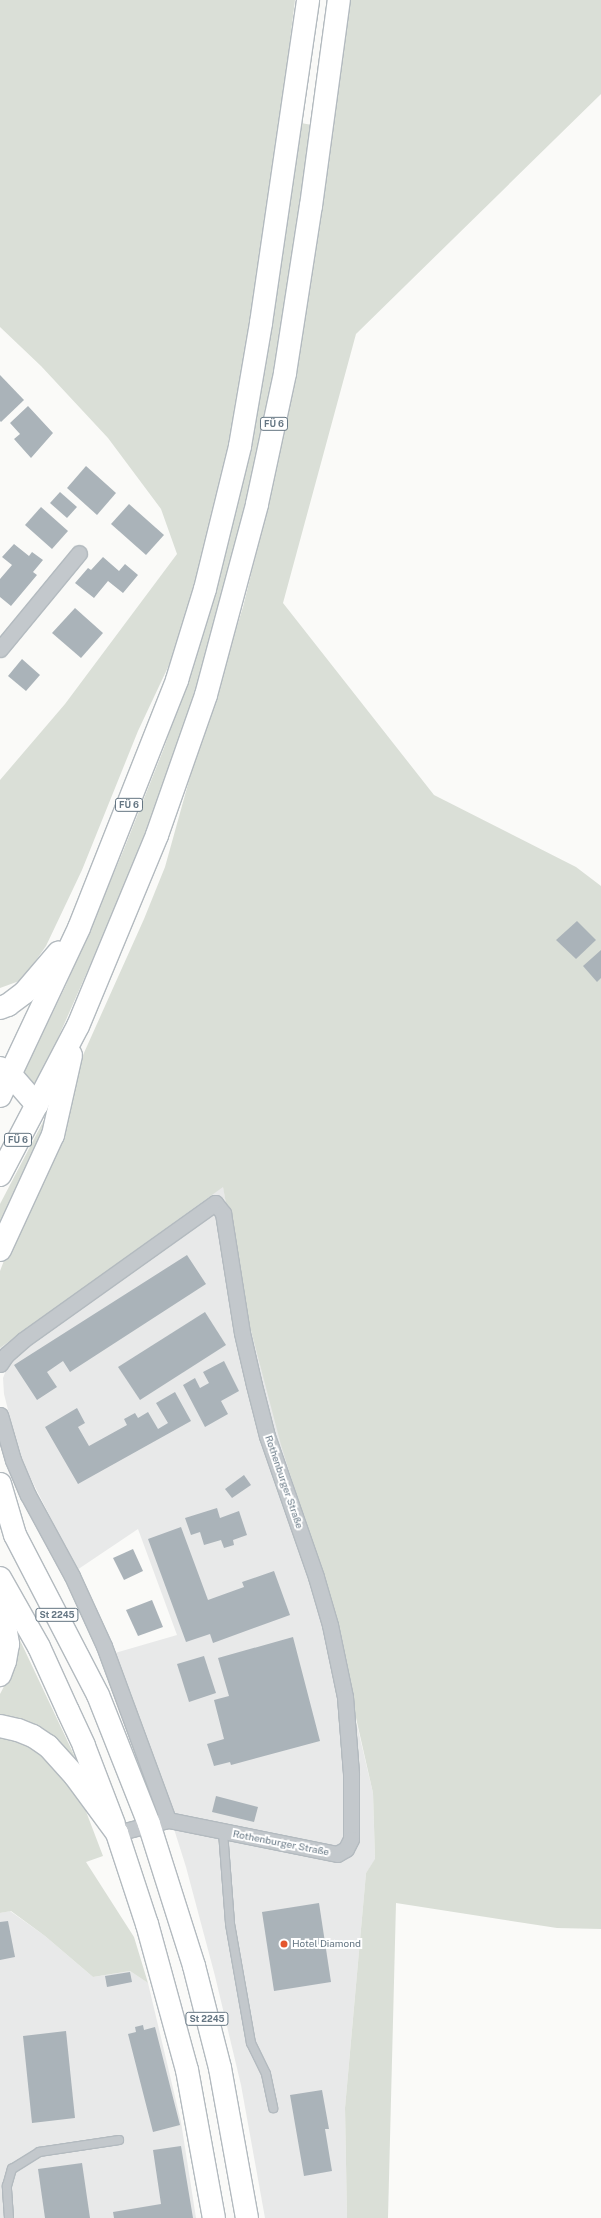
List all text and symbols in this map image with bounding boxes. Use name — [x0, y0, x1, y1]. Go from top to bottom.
road number: FÜ 6 — [259, 417, 289, 431]
road number: FÜ 6 — [114, 798, 144, 812]
road number: FÜ 6 — [3, 1133, 33, 1147]
street label: Rothenburger Straße — [262, 1434, 306, 1530]
road number: St 2245 — [35, 1608, 79, 1622]
street label: Rothenburger Straße — [232, 1828, 330, 1858]
place label: Hotel Diamond — [292, 1938, 361, 1950]
marker: Hotel Diamond — [279, 1939, 289, 1949]
road number: St 2245 — [185, 2012, 229, 2026]

